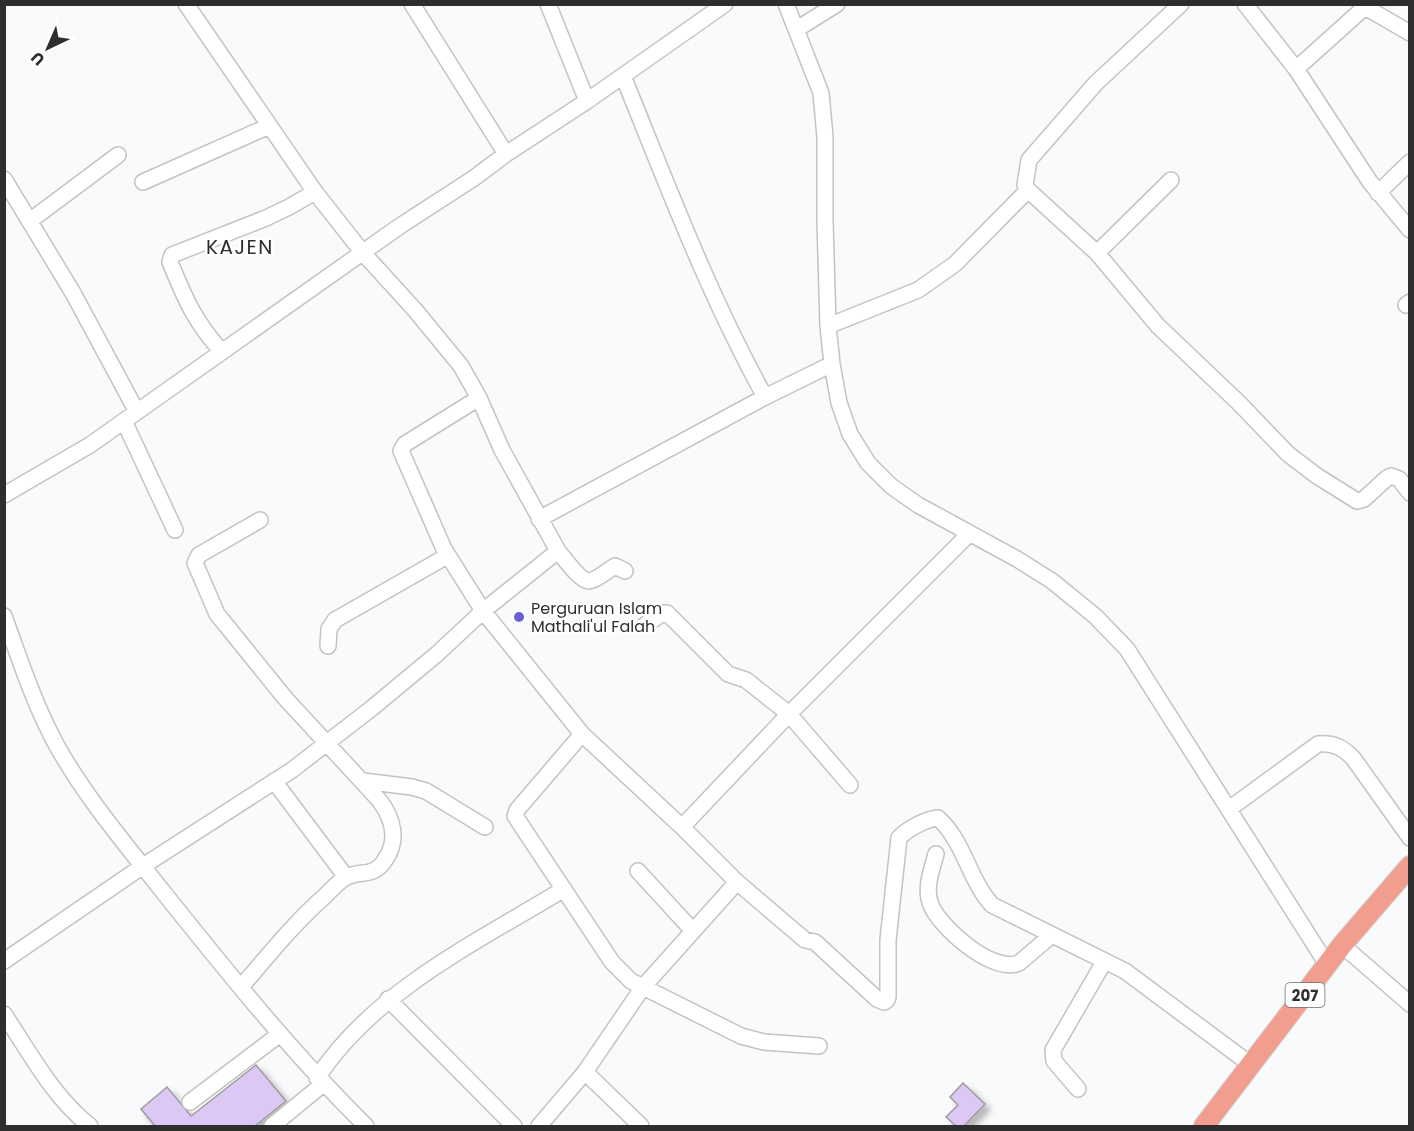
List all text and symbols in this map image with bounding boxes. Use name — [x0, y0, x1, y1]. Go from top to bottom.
north arrow — [18, 18, 78, 78]
text: U — [26, 46, 50, 71]
district label: KAJEN — [206, 233, 274, 261]
place label: Perguruan Islam Mathali'ul Falah — [531, 597, 662, 638]
marker: Perguruan Islam Mathali'ul Falah — [512, 610, 526, 624]
road number: 207 — [1286, 983, 1324, 1007]

